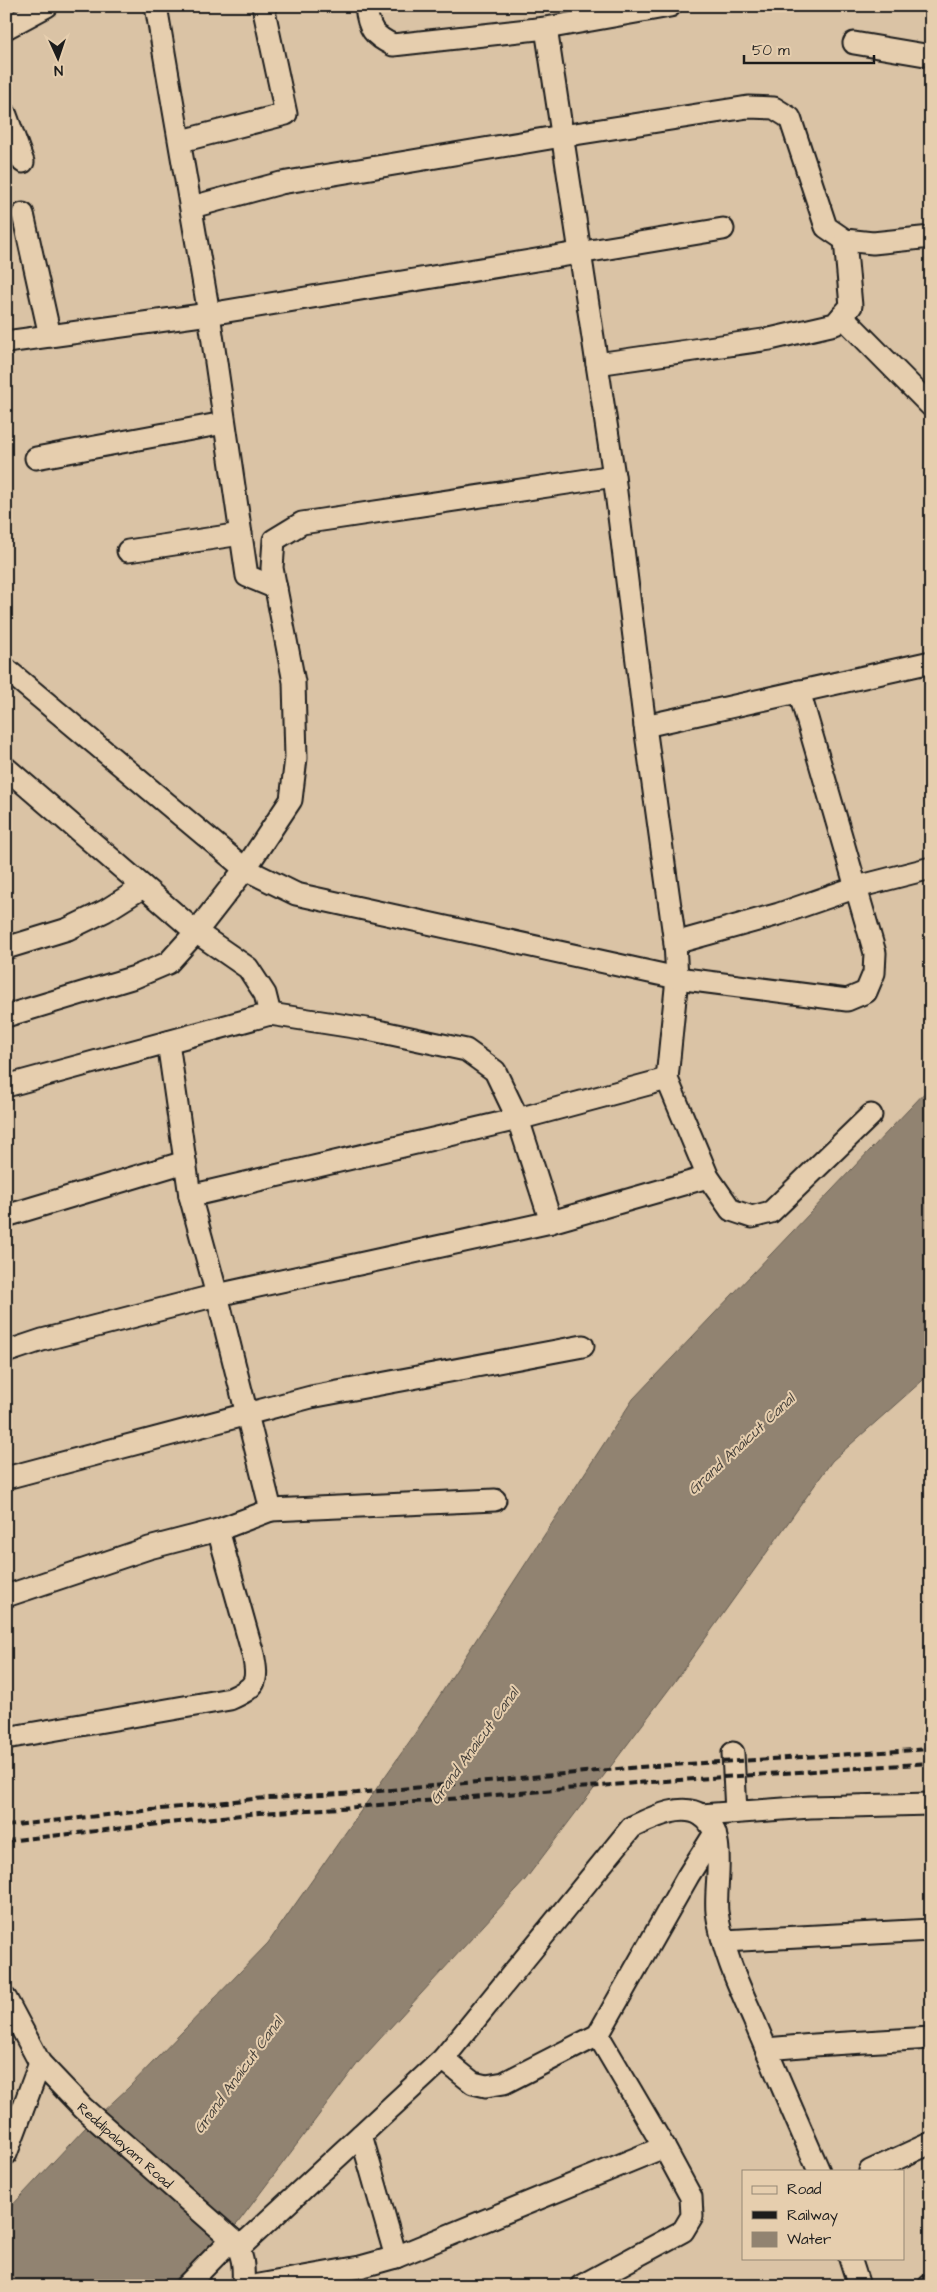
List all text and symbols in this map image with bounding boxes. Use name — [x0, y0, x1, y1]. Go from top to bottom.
north arrow — [32, 32, 82, 82]
scale bar — [744, 32, 874, 64]
text: 50 m — [752, 40, 790, 61]
text: N — [54, 60, 64, 80]
water label: Grand Anaicut Canal — [683, 1388, 801, 1500]
water label: Grand Anaicut Canal — [425, 1682, 525, 1809]
water label: Grand Anaicut Canal — [189, 2011, 289, 2138]
street label: Reddipalayam Road — [72, 2098, 177, 2194]
legend — [742, 2170, 904, 2260]
text: Road — [787, 2179, 822, 2200]
text: Railway — [787, 2205, 838, 2227]
text: Water — [787, 2229, 831, 2250]

